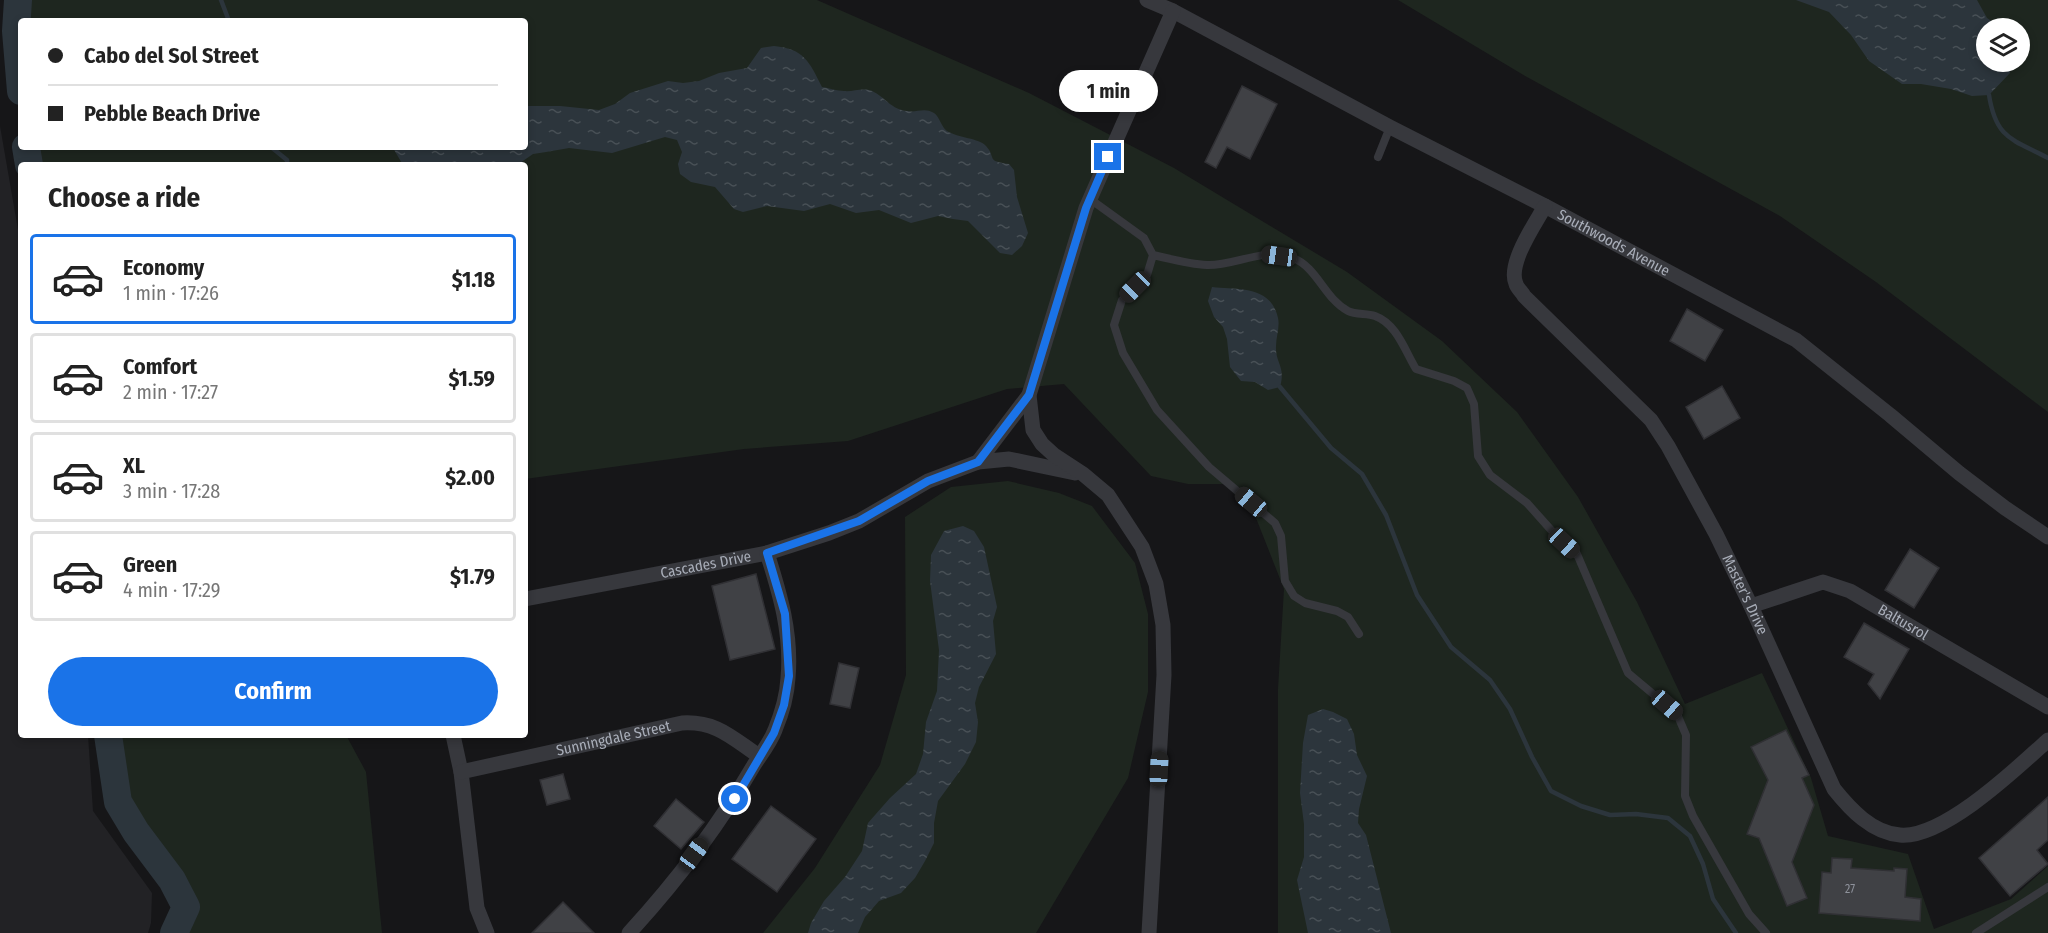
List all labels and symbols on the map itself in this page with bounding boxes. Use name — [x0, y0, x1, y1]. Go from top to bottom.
callout: 1 min — [1058, 70, 1158, 112]
route end — [1094, 143, 1121, 170]
street label: Southwoods Avenue — [1554, 205, 1673, 280]
car — [1260, 245, 1298, 267]
car — [1116, 268, 1154, 306]
car — [1231, 484, 1271, 520]
car — [1545, 524, 1583, 562]
street label: Cascades Drive — [659, 547, 753, 582]
street label: Master's Drive — [1718, 552, 1772, 637]
street label: Baltusrol — [1875, 600, 1932, 644]
car — [1648, 686, 1686, 724]
street label: Sunningdale Street — [554, 717, 672, 760]
car — [1149, 751, 1169, 787]
route start — [721, 785, 748, 812]
car — [676, 834, 712, 874]
house number: 27 — [1845, 882, 1855, 896]

